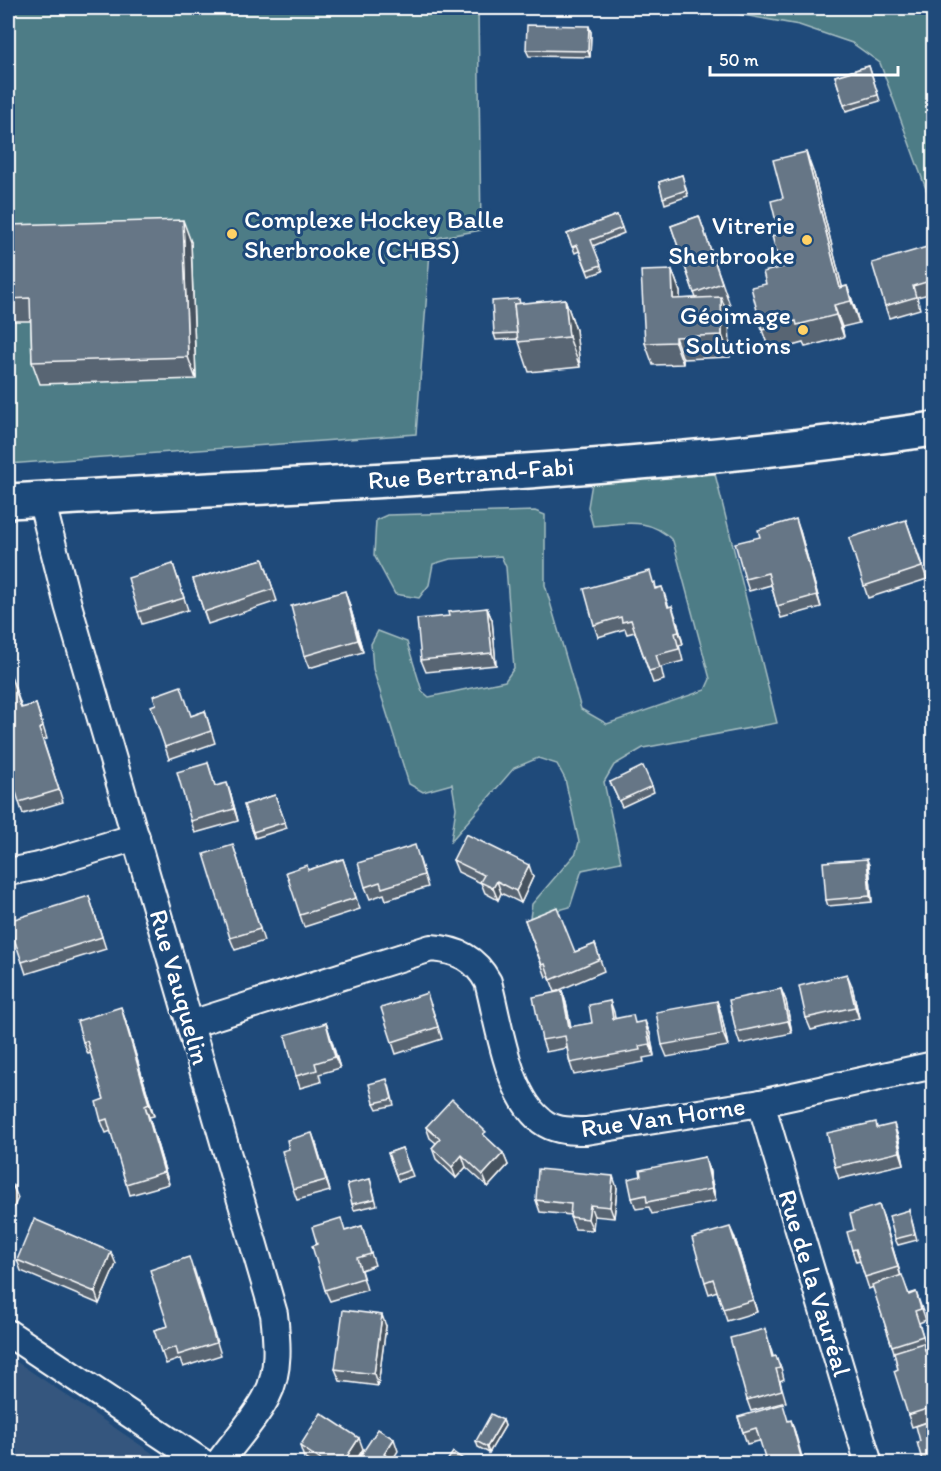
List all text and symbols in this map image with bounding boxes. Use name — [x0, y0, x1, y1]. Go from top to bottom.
scale bar — [710, 39, 898, 77]
text: 50 m — [719, 49, 759, 71]
place label: Complexe Hockey Balle Sherbrooke (CHBS) — [244, 203, 504, 265]
place label: Vitrerie Sherbrooke — [668, 209, 795, 271]
marker: Complexe Hockey Balle Sherbrooke (CHBS) — [225, 227, 239, 241]
marker: Vitrerie Sherbrooke — [800, 233, 814, 247]
place label: Géoimage Solutions — [680, 299, 791, 361]
marker: Géoimage Solutions — [796, 323, 810, 337]
street label: Rue Bertrand-Fabi — [367, 450, 575, 496]
street label: Rue Vauquelin — [143, 906, 218, 1069]
street label: Rue Van Horne — [579, 1090, 747, 1144]
street label: Rue de la Vauréal — [771, 1186, 859, 1380]

